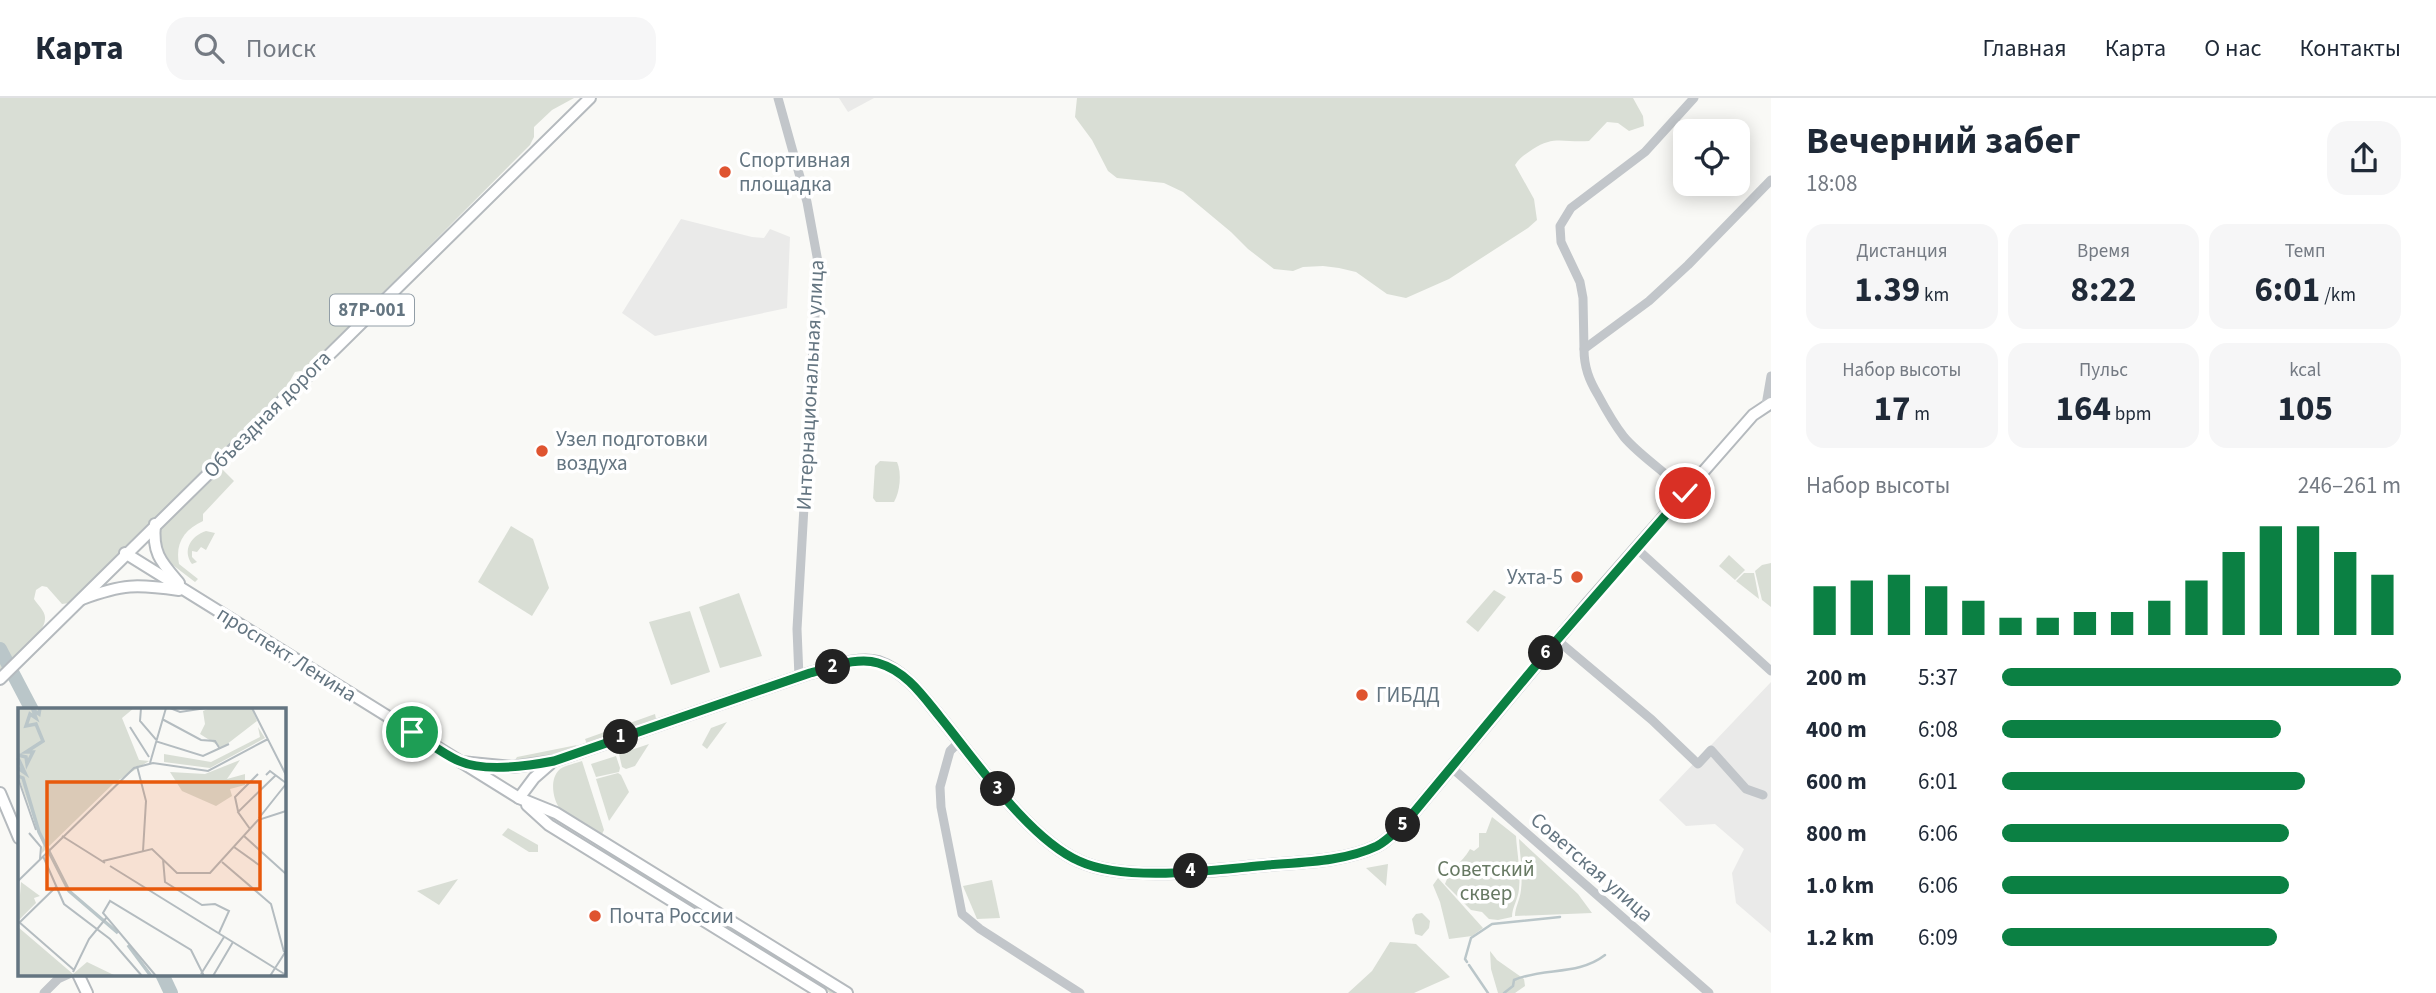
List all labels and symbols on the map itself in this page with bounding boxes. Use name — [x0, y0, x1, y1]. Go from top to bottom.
place label: Спортивная площадка — [739, 145, 851, 199]
marker: Спортивная площадка — [717, 164, 733, 180]
street label: Интернациональная улица — [788, 259, 832, 511]
road number: 87Р-001 — [330, 294, 414, 326]
street label: Объездная дорога — [196, 343, 338, 485]
place label: Узел подготовки воздуха — [556, 424, 708, 478]
marker: Узел подготовки воздуха — [534, 443, 550, 459]
pin — [1655, 463, 1715, 523]
place label: Ухта-5 — [1507, 562, 1563, 592]
marker: Ухта-5 — [1569, 569, 1585, 585]
street label: проспект Ленина — [211, 599, 363, 709]
pin: 6 — [1528, 636, 1564, 670]
pin: 2 — [816, 650, 850, 684]
place label: ГИБДД — [1376, 680, 1440, 710]
marker: ГИБДД — [1354, 687, 1370, 703]
pin — [382, 702, 442, 762]
inset map — [18, 708, 285, 976]
pin: 1 — [604, 720, 638, 754]
pin: 3 — [981, 772, 1016, 806]
street label: Советская улица — [1524, 805, 1660, 929]
pin: 5 — [1386, 808, 1420, 842]
pin: 4 — [1174, 854, 1208, 888]
park label: Советский сквер — [1437, 854, 1535, 908]
place label: Почта России — [609, 901, 734, 931]
marker: Почта России — [587, 908, 603, 924]

